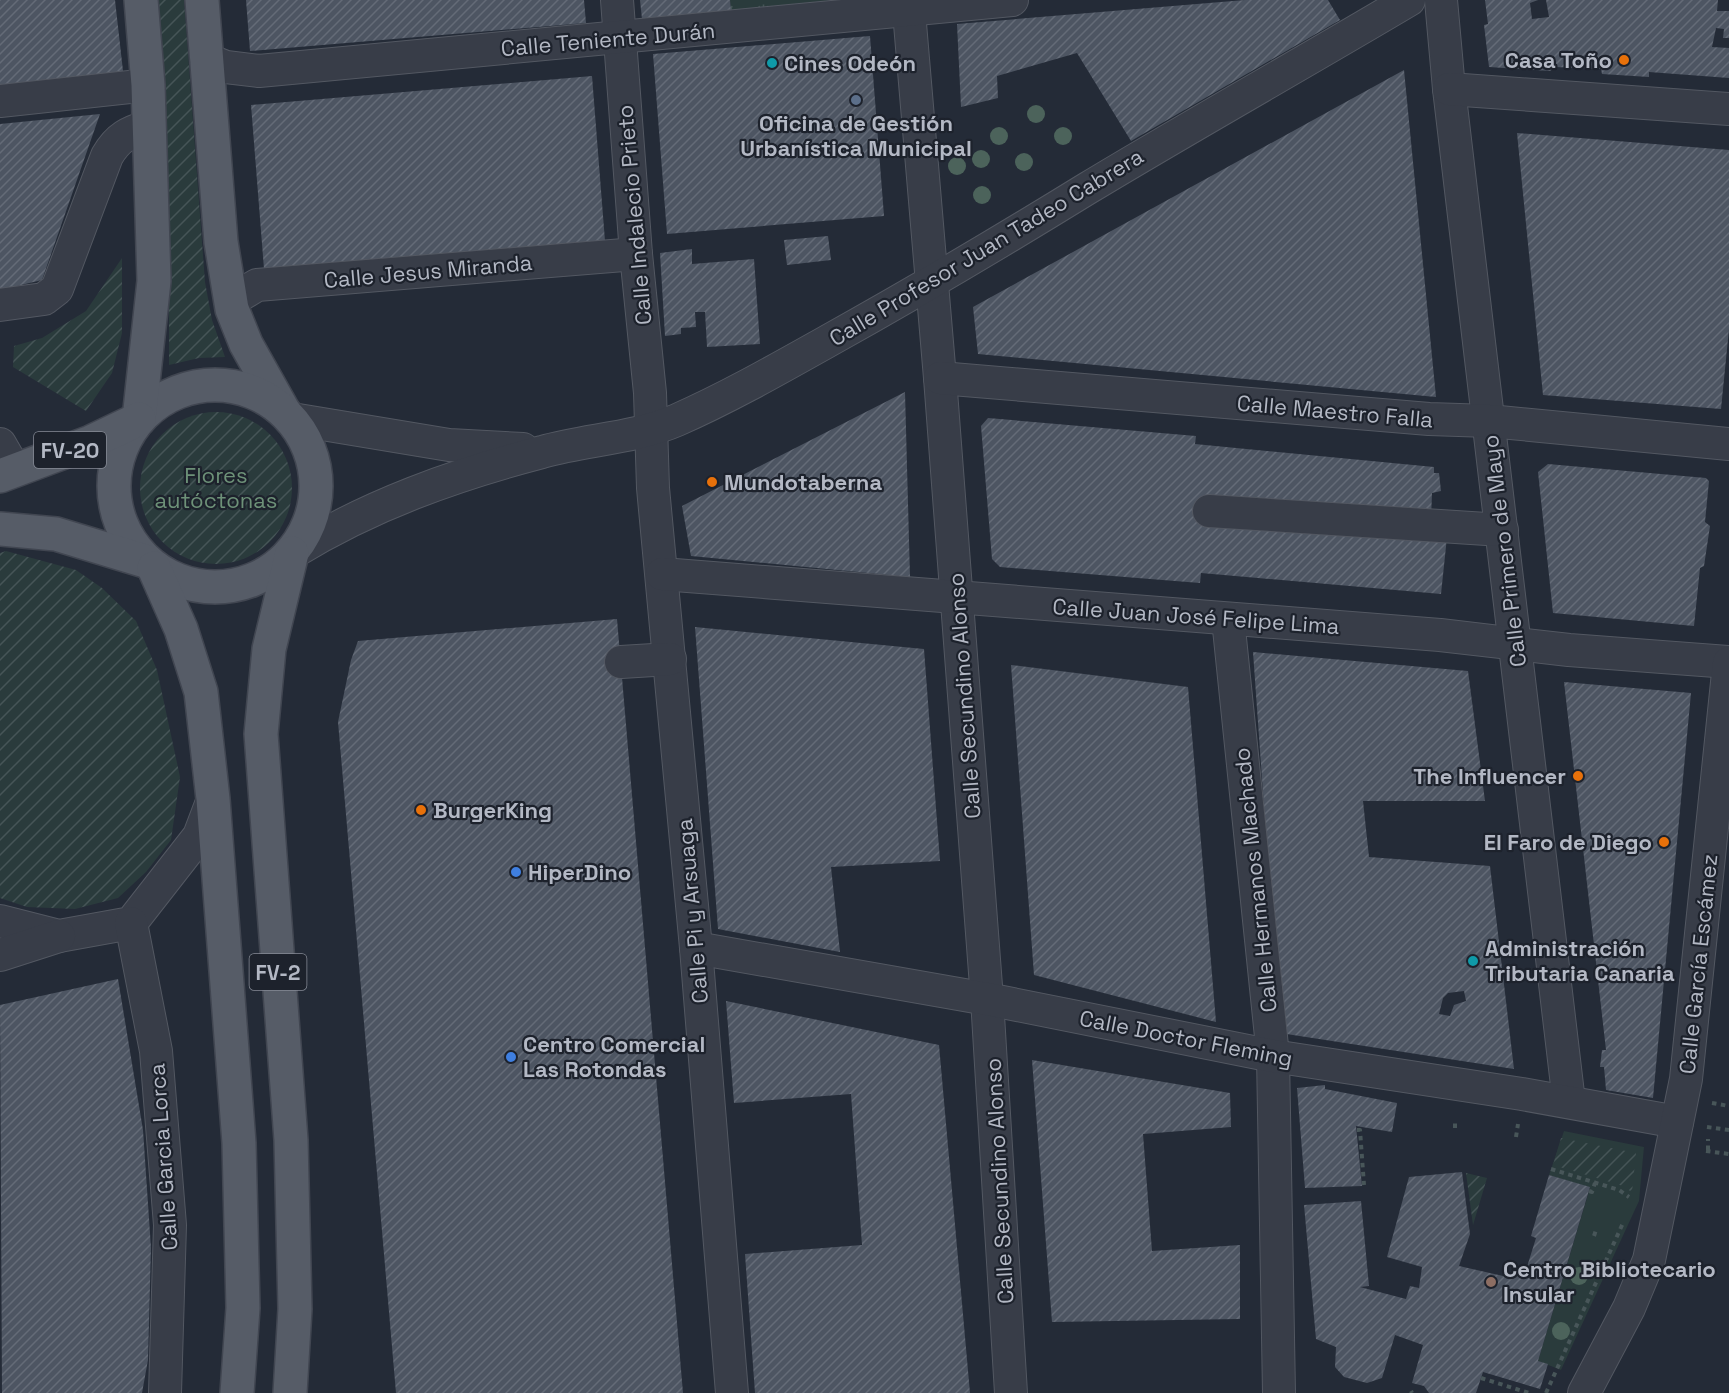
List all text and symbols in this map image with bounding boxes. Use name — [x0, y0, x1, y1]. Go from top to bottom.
street label: Calle Teniente Durán — [500, 16, 716, 62]
place label: Casa Toño — [1505, 46, 1612, 74]
place label: Cines Odeón — [784, 49, 916, 77]
marker: Casa Toño — [1617, 53, 1631, 67]
marker: Cines Odeón — [765, 56, 779, 70]
marker: Oficina de Gestión Urbanística Municipal — [849, 93, 863, 107]
street label: Calle Indalecio Prieto — [610, 104, 658, 326]
place label: Oficina de Gestión Urbanística Municipal — [740, 109, 972, 162]
street label: Calle Profesor Juan Tadeo Cabrera — [824, 142, 1148, 352]
street label: Calle Jesus Miranda — [323, 248, 534, 294]
street label: Calle Maestro Falla — [1236, 388, 1435, 434]
road number: FV-20 — [34, 432, 106, 468]
street label: Calle Primero de Mayo — [1476, 433, 1532, 669]
park label: Flores autóctonas — [155, 461, 277, 514]
place label: Mundotaberna — [724, 468, 882, 496]
marker: Mundotaberna — [705, 475, 719, 489]
street label: Calle Secundino Alonso — [941, 572, 987, 820]
street label: Calle Juan José Felipe Lima — [1052, 592, 1341, 640]
street label: Calle Hermanos Machado — [1227, 746, 1283, 1014]
place label: The Influencer — [1413, 762, 1566, 790]
marker: The Influencer — [1571, 769, 1585, 783]
place label: BurgerKing — [433, 796, 552, 824]
marker: BurgerKing — [414, 803, 428, 817]
street label: Calle Pi y Arsuaga — [670, 817, 714, 1005]
place label: El Faro de Diego — [1484, 828, 1652, 856]
marker: El Faro de Diego — [1657, 835, 1671, 849]
street label: Calle García Escámez — [1673, 853, 1723, 1075]
place label: HiperDino — [528, 858, 631, 886]
marker: HiperDino — [509, 865, 523, 879]
place label: Administración Tributaria Canaria — [1485, 934, 1675, 987]
road number: FV-2 — [250, 954, 306, 990]
marker: Administración Tributaria Canaria — [1466, 954, 1480, 968]
street label: Calle Doctor Fleming — [1077, 1004, 1295, 1072]
place label: Centro Comercial Las Rotondas — [523, 1030, 705, 1083]
marker: Centro Comercial Las Rotondas — [504, 1050, 518, 1064]
street label: Calle Secundino Alonso — [979, 1057, 1019, 1305]
street label: Calle Garcia Lorca — [142, 1062, 184, 1251]
place label: Centro Bibliotecario Insular — [1503, 1255, 1716, 1308]
marker: Centro Bibliotecario Insular — [1484, 1275, 1498, 1289]

